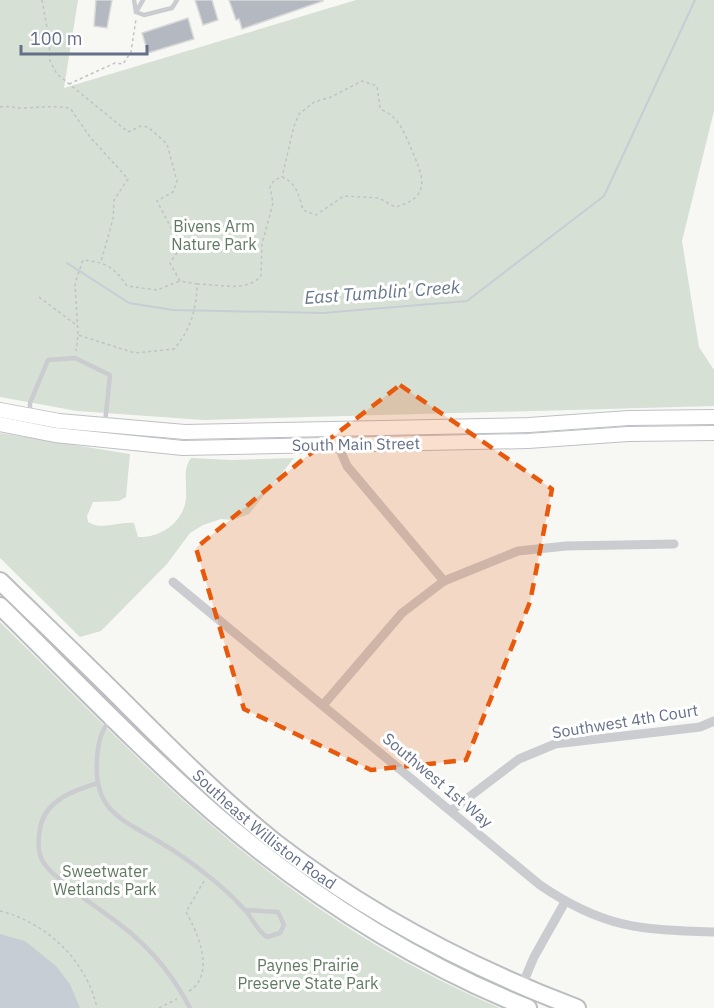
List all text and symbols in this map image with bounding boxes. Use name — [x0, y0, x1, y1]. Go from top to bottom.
scale bar — [21, 18, 147, 56]
text: 100 m — [30, 27, 82, 50]
park label: Bivens Arm Nature Park — [171, 216, 257, 254]
water label: East Tumblin' Creek — [303, 275, 461, 309]
street label: South Main Street — [292, 433, 420, 455]
street label: Southwest 4th Court — [551, 700, 699, 742]
street label: Southwest 1st Way — [379, 728, 497, 832]
street label: Southeast Williston Road — [188, 765, 340, 893]
park label: Sweetwater Wetlands Park — [53, 861, 157, 899]
park label: Paynes Prairie Preserve State Park — [238, 955, 379, 993]

